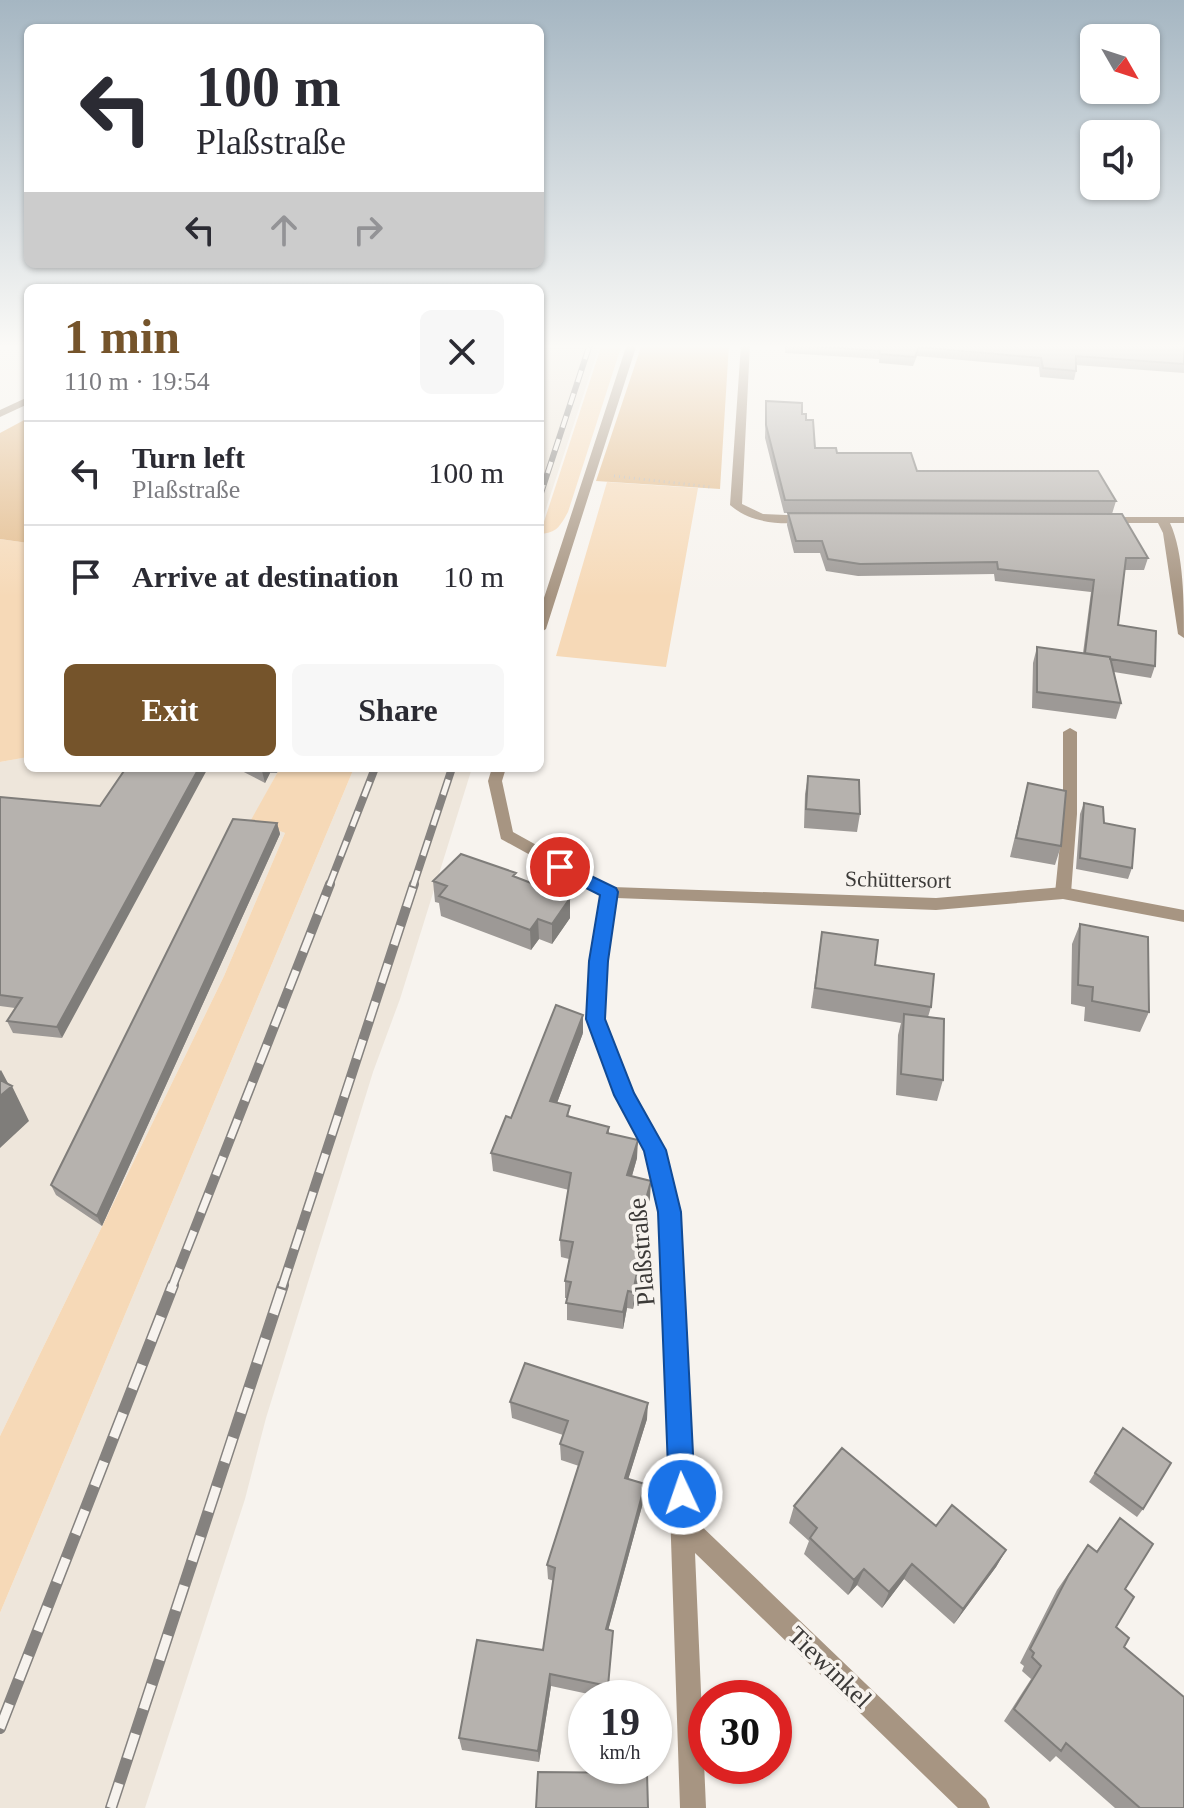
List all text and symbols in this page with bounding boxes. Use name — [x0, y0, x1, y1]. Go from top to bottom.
north arrow — [1080, 24, 1160, 104]
map controls — [1080, 24, 1160, 200]
icon: left — [64, 56, 168, 160]
text: 100 m — [196, 56, 341, 118]
button: sound — [1080, 120, 1160, 200]
text: Plaßstraße — [196, 122, 346, 162]
icon: left — [178, 208, 222, 252]
icon: ahead — [262, 208, 306, 252]
icon: right — [346, 208, 390, 252]
text: 1 min — [64, 310, 180, 363]
button: close — [420, 310, 504, 394]
text: 110 m · 19:54 — [64, 367, 210, 396]
text: Turn left — [132, 441, 245, 474]
icon: left — [64, 451, 108, 495]
text: 100 m — [428, 456, 504, 489]
text: Plaßstraße — [132, 475, 240, 504]
icon: arrive — [64, 555, 108, 599]
text: Arrive at destination — [132, 560, 399, 593]
text: 10 m — [443, 560, 504, 593]
button: Exit — [64, 664, 276, 756]
button: Share — [292, 664, 504, 756]
pin — [526, 833, 594, 901]
icon: arrive — [538, 845, 582, 889]
street label: Schüttersort — [845, 866, 951, 893]
street label: Plaßstraße — [622, 1197, 661, 1307]
position arrow — [640, 1452, 724, 1536]
street label: Tiewinkel — [782, 1621, 877, 1714]
speed limit sign: 30 — [688, 1680, 792, 1784]
text: 19 — [600, 1699, 640, 1744]
text: km/h — [599, 1741, 641, 1763]

